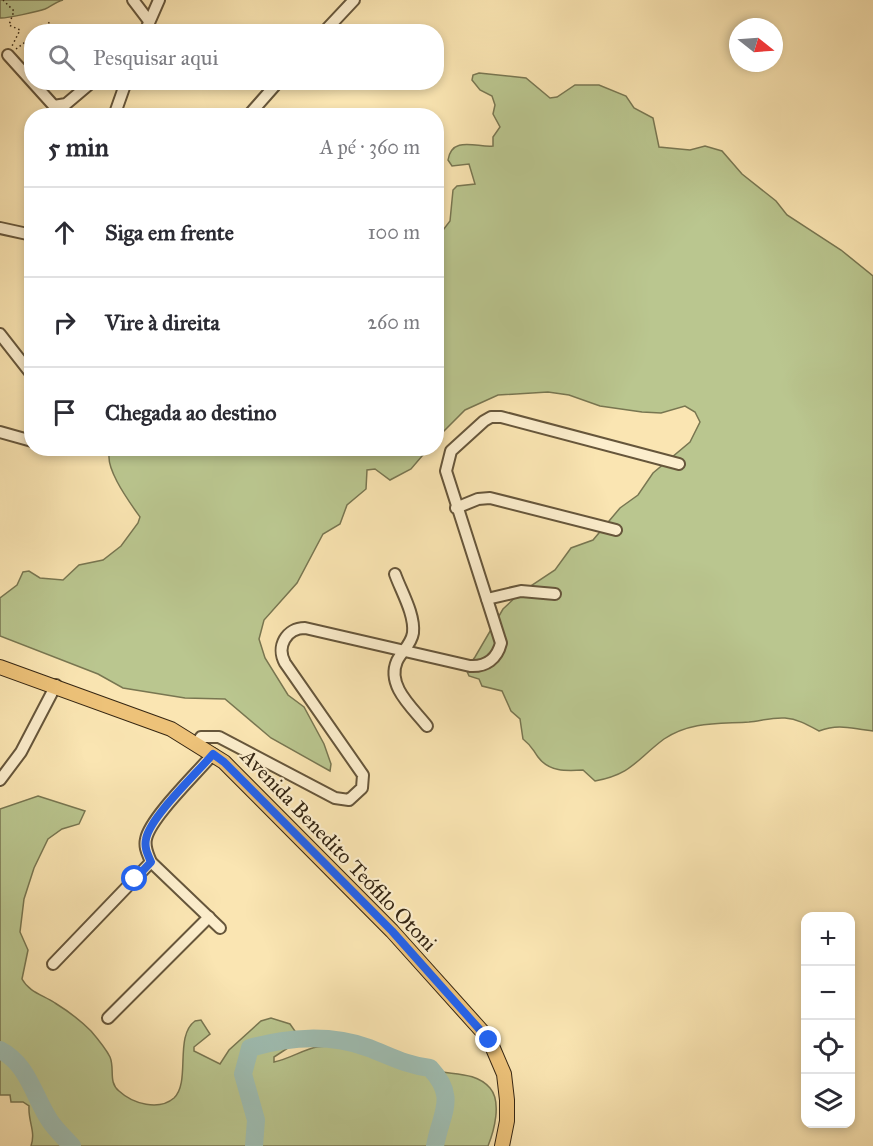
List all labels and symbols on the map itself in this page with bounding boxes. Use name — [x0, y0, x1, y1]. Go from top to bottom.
north arrow — [729, 18, 783, 72]
street label: Avenida Benedito Teófilo Otoni — [235, 743, 443, 957]
route start — [121, 865, 147, 891]
route end — [475, 1026, 501, 1052]

